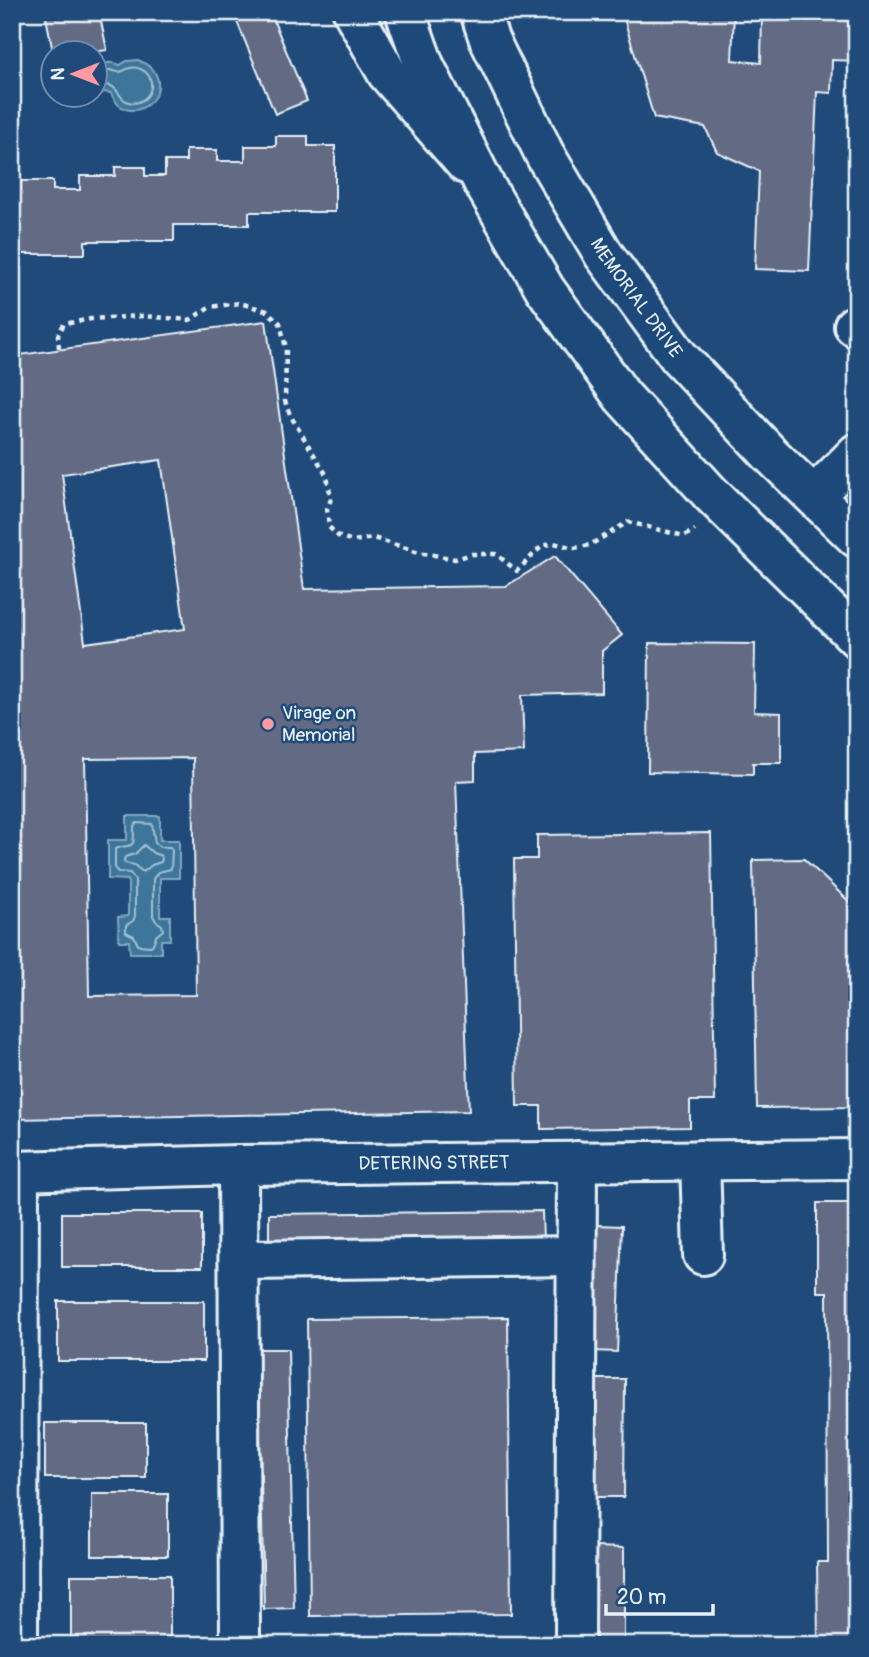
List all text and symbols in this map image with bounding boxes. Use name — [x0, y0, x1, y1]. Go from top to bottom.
north arrow — [38, 38, 108, 108]
text: N — [46, 67, 70, 80]
street label: MEMORIAL DRIVE — [585, 234, 688, 363]
place label: Virage on Memorial — [282, 701, 356, 747]
marker: Virage on Memorial — [260, 716, 276, 732]
street label: DETERING STREET — [358, 1150, 510, 1176]
scale bar — [606, 1573, 713, 1617]
text: 20 m — [617, 1584, 666, 1611]

